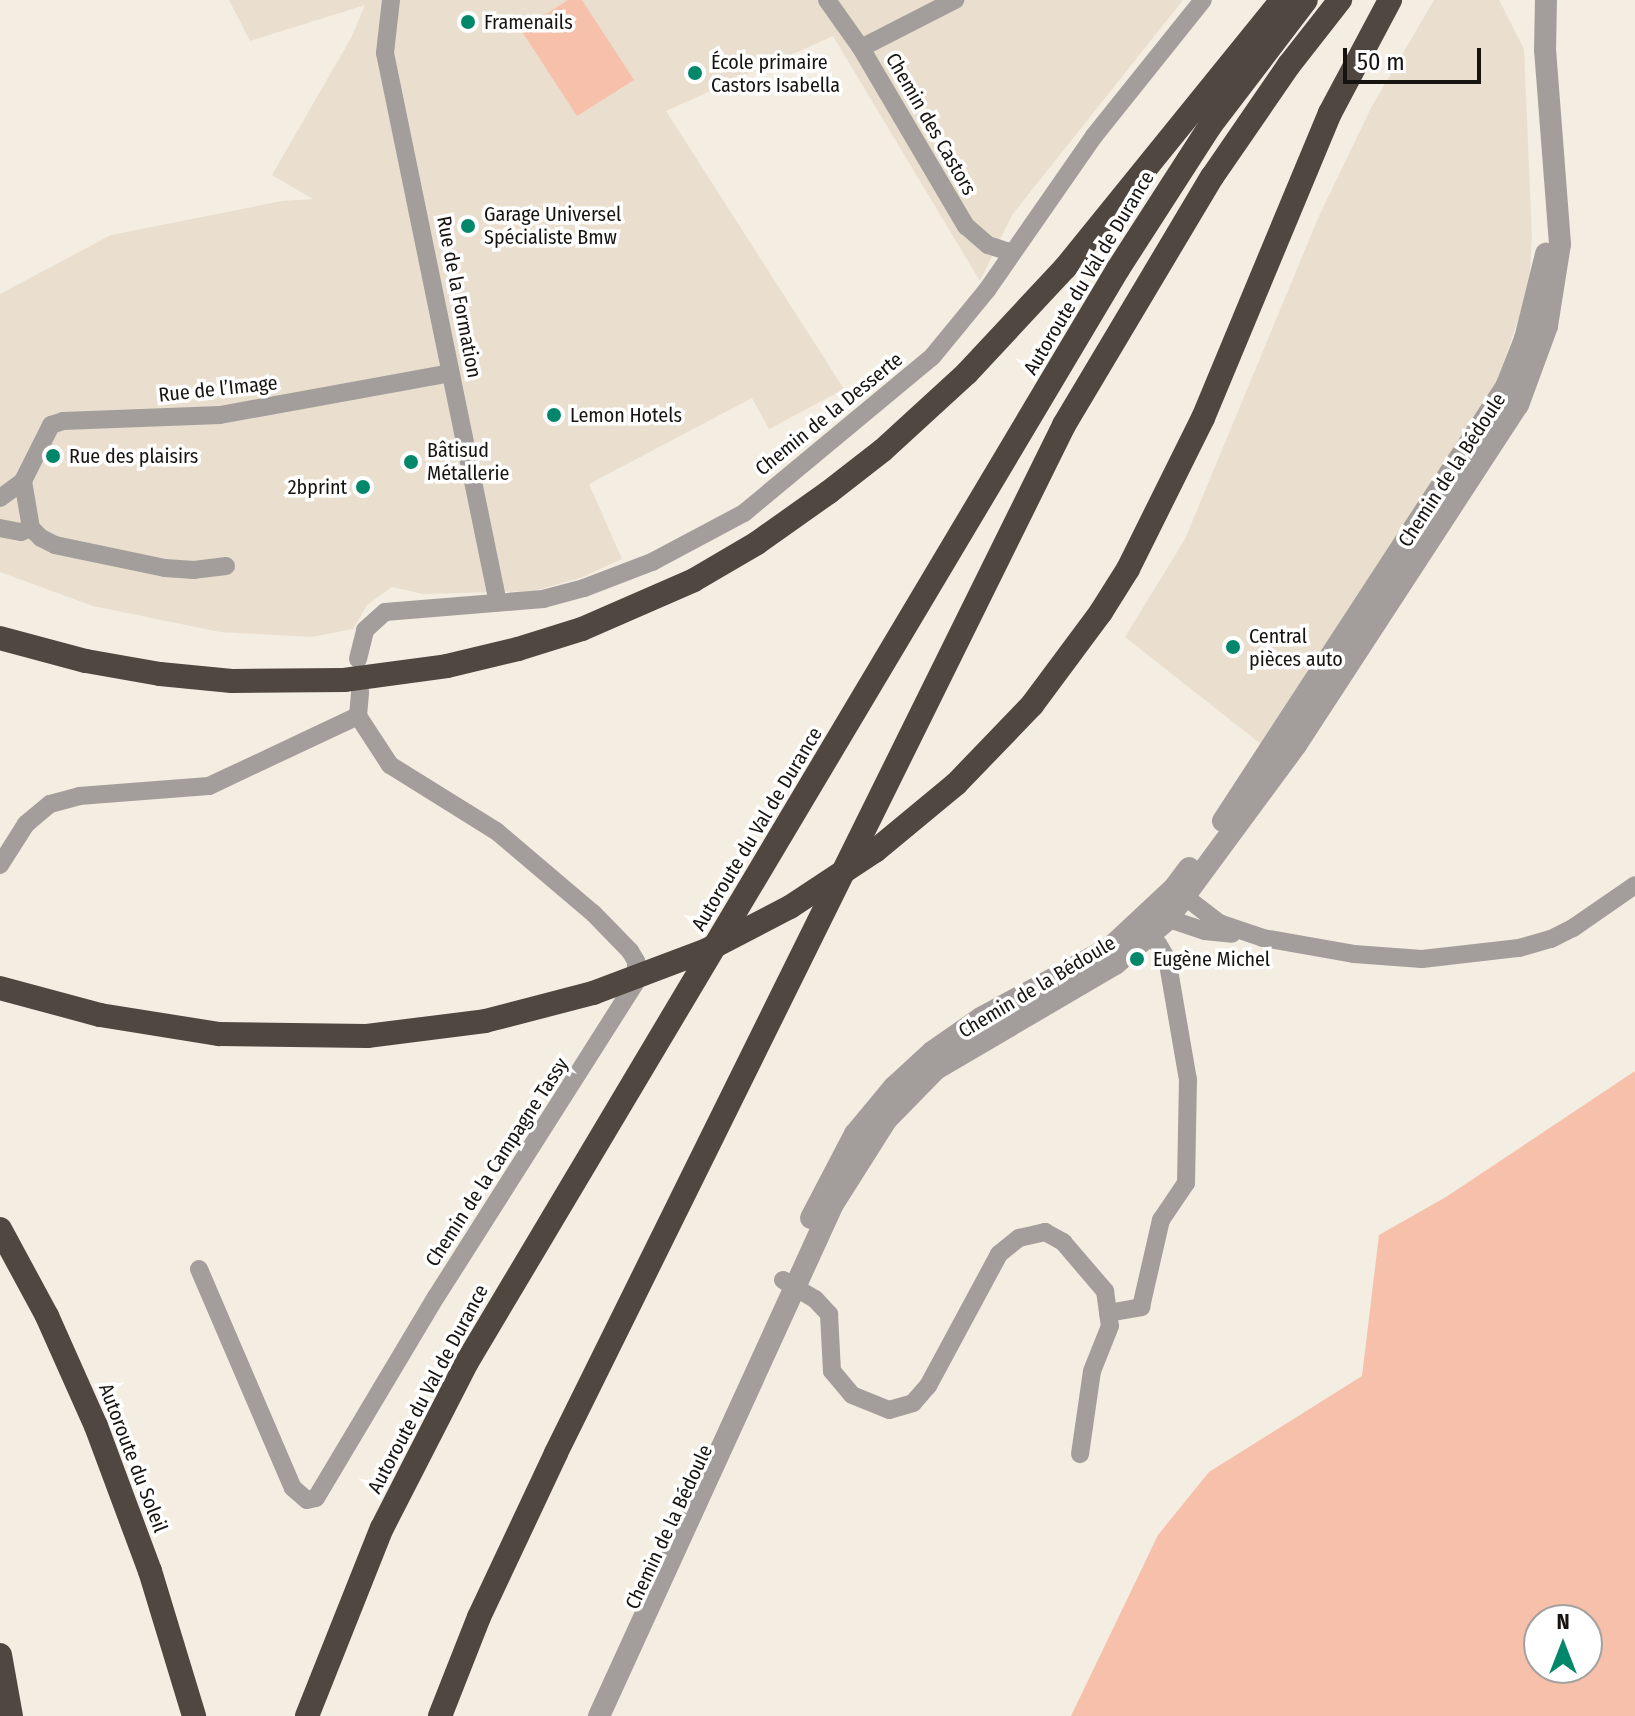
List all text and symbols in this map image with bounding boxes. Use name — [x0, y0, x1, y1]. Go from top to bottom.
place label: Framenails — [484, 10, 573, 34]
marker: Framenails — [459, 13, 477, 31]
scale bar — [1347, 32, 1485, 82]
text: 50 m — [1357, 48, 1405, 76]
street label: Chemin des Castors — [881, 49, 981, 199]
place label: École primaire Castors Isabella — [711, 50, 840, 97]
marker: École primaire Castors Isabella — [686, 64, 704, 82]
street label: Autoroute du Val de Durance — [1019, 167, 1159, 379]
place label: Garage Universel Spécialiste Bmw — [484, 202, 621, 249]
street label: Rue de la Formation — [432, 214, 486, 380]
marker: Garage Universel Spécialiste Bmw — [459, 217, 477, 235]
street label: Chemin de la Desserte — [751, 347, 907, 481]
street label: Rue de l’Image — [157, 371, 279, 407]
street label: Chemin de la Bédoule — [1393, 389, 1511, 551]
place label: Lemon Hotels — [570, 403, 682, 427]
marker: Lemon Hotels — [545, 406, 563, 424]
place label: Bâtisud Métallerie — [427, 438, 509, 485]
place label: Rue des plaisirs — [69, 444, 198, 468]
marker: Rue des plaisirs — [44, 447, 62, 465]
marker: Bâtisud Métallerie — [402, 453, 420, 471]
place label: 2bprint — [288, 475, 347, 499]
marker: 2bprint — [354, 478, 372, 496]
place label: Central pièces auto — [1249, 624, 1343, 671]
marker: Central pièces auto — [1224, 638, 1242, 656]
street label: Autoroute du Val de Durance — [687, 723, 827, 935]
street label: Chemin de la Bédoule — [954, 931, 1120, 1043]
place label: Eugène Michel — [1153, 947, 1270, 971]
marker: Eugène Michel — [1128, 950, 1146, 968]
street label: Chemin de la Campagne Tassy — [420, 1053, 574, 1271]
street label: Autoroute du Val de Durance — [363, 1281, 493, 1497]
street label: Autoroute du Soleil — [94, 1380, 172, 1536]
street label: Chemin de la Bédoule — [620, 1441, 718, 1613]
north arrow — [1523, 1604, 1603, 1684]
text: N — [1556, 1608, 1570, 1635]

